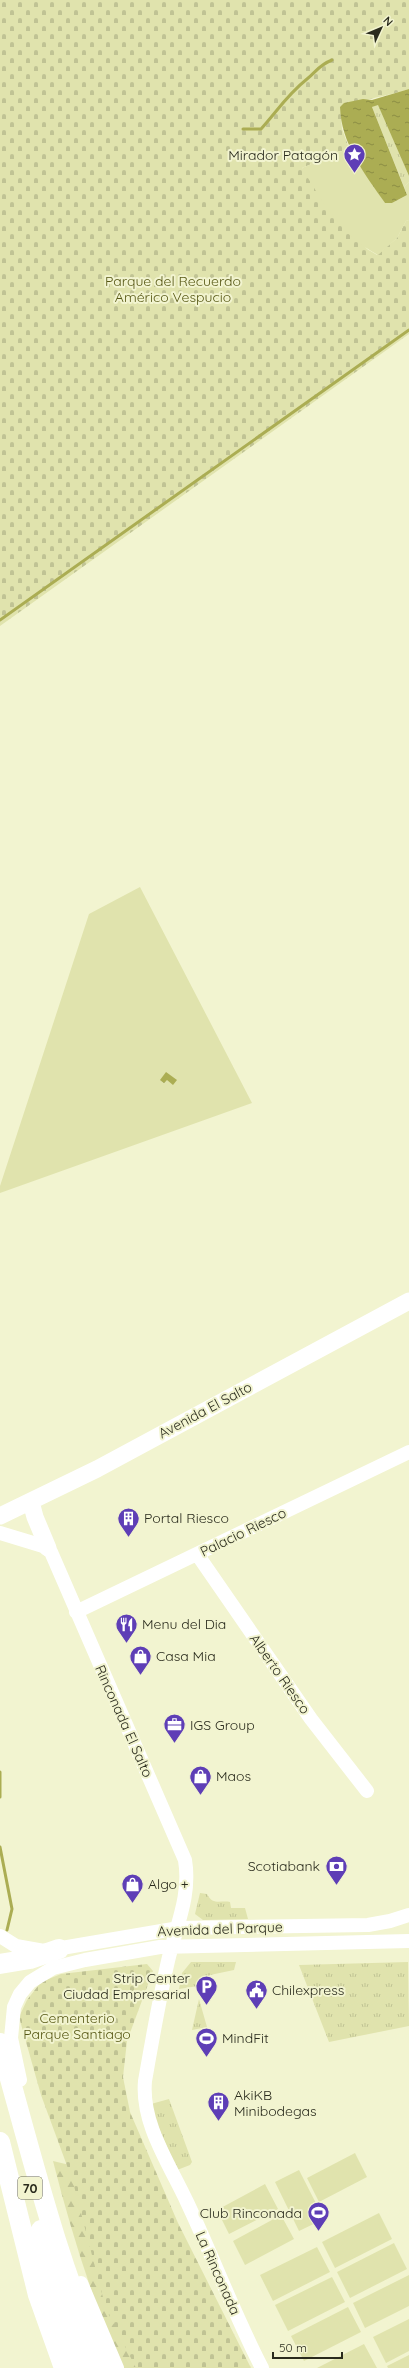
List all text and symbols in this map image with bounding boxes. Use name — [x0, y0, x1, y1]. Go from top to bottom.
north arrow — [361, 8, 401, 48]
text: N — [380, 13, 396, 29]
place icon: Mirador Patagón — [341, 142, 367, 175]
place label: Mirador Patagón — [228, 146, 338, 164]
park label: Parque del Recuerdo Américo Vespucio — [105, 272, 241, 306]
street label: Avenida El Salto — [155, 1378, 255, 1442]
street label: Palacio Riesco — [197, 1503, 289, 1561]
building icon: Portal Riesco — [116, 1505, 142, 1538]
place label: Portal Riesco — [144, 1509, 229, 1527]
restaurant icon: Menu del Dia — [113, 1611, 139, 1644]
place label: Menu del Dia — [142, 1615, 226, 1633]
street label: Alberto Riesco — [246, 1631, 314, 1717]
shop icon: Casa Mia — [127, 1643, 153, 1676]
place label: Casa Mia — [156, 1647, 216, 1665]
street label: Rinconada El Salto — [91, 1662, 157, 1780]
office icon: IGS Group — [162, 1712, 188, 1745]
place label: IGS Group — [190, 1716, 255, 1734]
shop icon: Maos — [187, 1763, 213, 1796]
place label: Maos — [216, 1767, 251, 1785]
bank icon: Scotiabank — [323, 1853, 349, 1886]
place label: Scotiabank — [248, 1857, 320, 1875]
shop icon: Algo + — [119, 1871, 145, 1904]
place label: Algo + — [148, 1875, 189, 1893]
street label: Avenida del Parque — [157, 1918, 283, 1940]
place label: Strip Center Ciudad Empresarial — [63, 1969, 191, 2003]
parking icon: Strip Center Ciudad Empresarial — [193, 1973, 219, 2006]
public building icon: Chilexpress — [244, 1977, 270, 2010]
place label: Chilexpress — [272, 1981, 344, 1999]
park label: Cementerio Parque Santiago — [23, 2009, 131, 2043]
sports icon: MindFit — [193, 2025, 219, 2058]
place label: MindFit — [222, 2029, 269, 2047]
place label: AkiKB Minibodegas — [234, 2086, 317, 2120]
building icon: AkiKB Minibodegas — [205, 2090, 231, 2123]
road number: 70 — [18, 2177, 42, 2199]
sports icon: Club Rinconada — [305, 2200, 331, 2233]
place label: Club Rinconada — [200, 2204, 302, 2222]
street label: La Rinconada — [192, 2228, 244, 2318]
scale bar — [273, 2334, 342, 2360]
text: 50 m — [279, 2340, 307, 2355]

